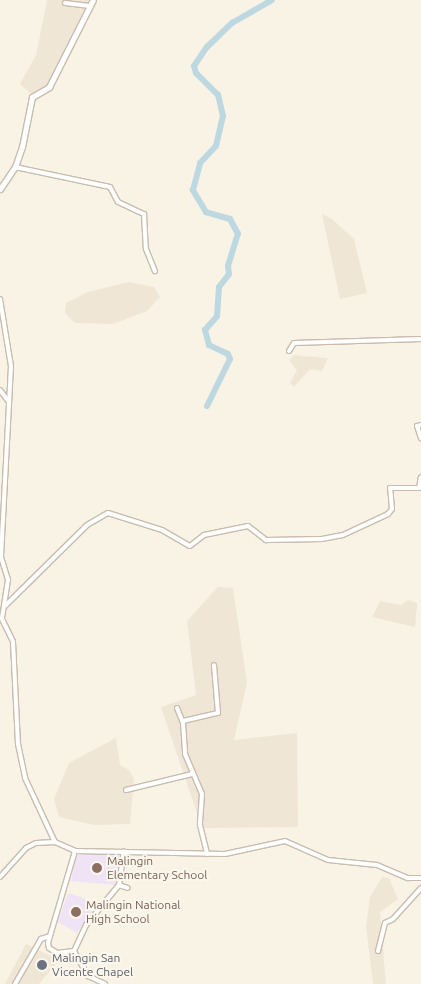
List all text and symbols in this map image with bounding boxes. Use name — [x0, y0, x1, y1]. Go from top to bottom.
place label: Malingin Elementary School — [107, 854, 207, 882]
marker: Malingin Elementary School — [91, 862, 103, 874]
place label: Malingin National High School — [86, 898, 180, 926]
marker: Malingin National High School — [70, 906, 82, 918]
place label: Malingin San Vicente Chapel — [52, 951, 133, 979]
marker: Malingin San Vicente Chapel — [36, 959, 48, 971]

